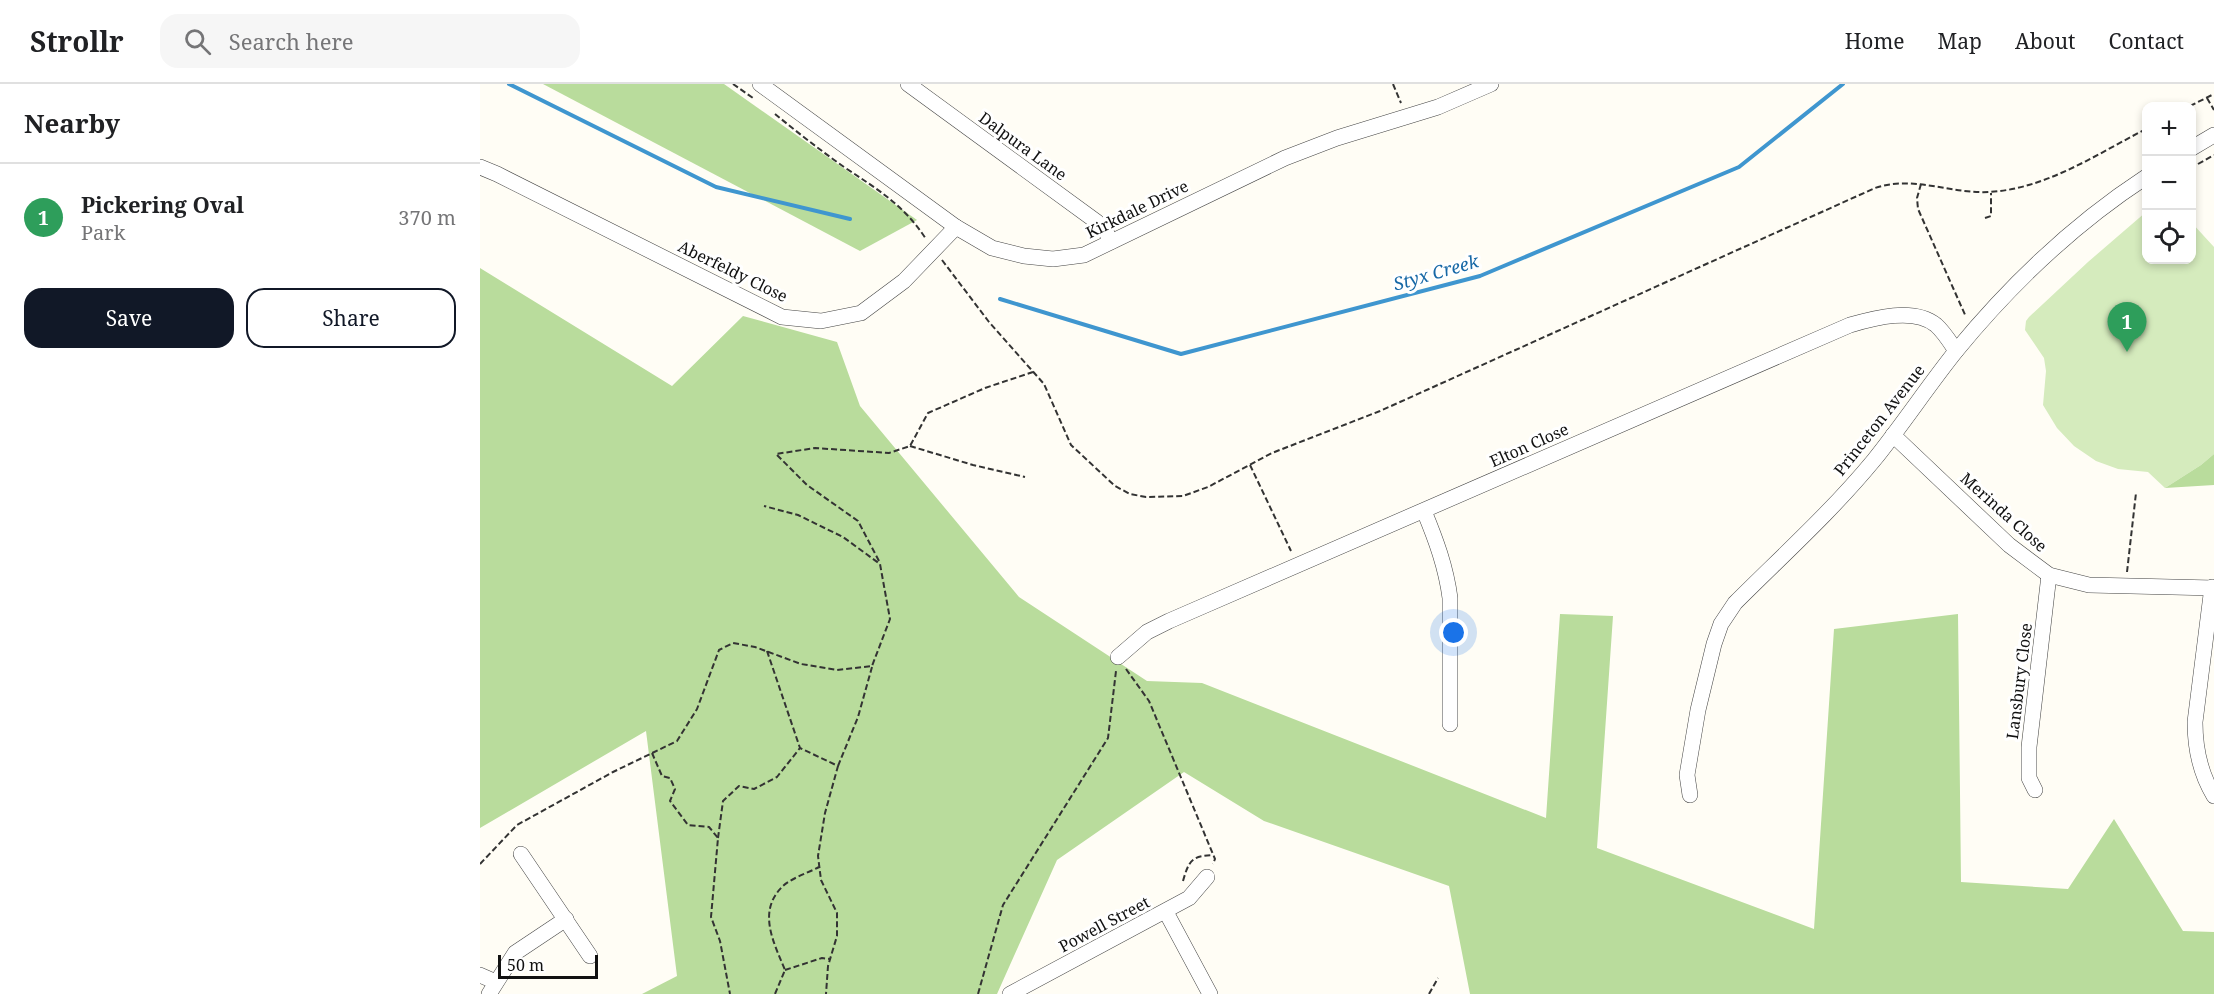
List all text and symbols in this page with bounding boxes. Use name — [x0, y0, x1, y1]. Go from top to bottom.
search box — [160, 14, 580, 68]
text: Strollr — [30, 22, 124, 60]
icon: search — [181, 25, 214, 58]
text: Search here — [229, 26, 354, 56]
text: Home — [1845, 27, 1905, 55]
text: Map — [1938, 27, 1982, 55]
text: About — [2015, 27, 2076, 55]
text: Contact — [2109, 27, 2184, 55]
map controls — [2142, 102, 2196, 264]
button: + — [2142, 102, 2196, 156]
text: Nearby — [24, 105, 120, 141]
street label: Dalpura Lane — [975, 107, 1071, 185]
button: − — [2142, 156, 2196, 210]
street label: Kirkdale Drive — [1082, 175, 1192, 243]
text: Pickering Oval — [81, 189, 244, 219]
text: 1 — [38, 204, 49, 231]
text: 370 m — [398, 204, 456, 231]
button: locate — [2142, 210, 2196, 264]
text: Park — [81, 219, 125, 246]
street label: Aberfeldy Close — [674, 235, 792, 307]
water label: Styx Creek — [1390, 248, 1482, 296]
button: Save — [24, 288, 234, 348]
button: Share — [246, 288, 456, 348]
pin: 1 — [2108, 302, 2146, 352]
street label: Princeton Avenue — [1829, 360, 1929, 480]
street label: Elton Close — [1486, 418, 1572, 472]
street label: Merinda Close — [1956, 467, 2052, 557]
your location — [1439, 618, 1468, 647]
street label: Lansbury Close — [2001, 622, 2037, 740]
street label: Powell Street — [1055, 891, 1154, 957]
scale bar — [498, 952, 598, 980]
text: 50 m — [507, 954, 544, 976]

